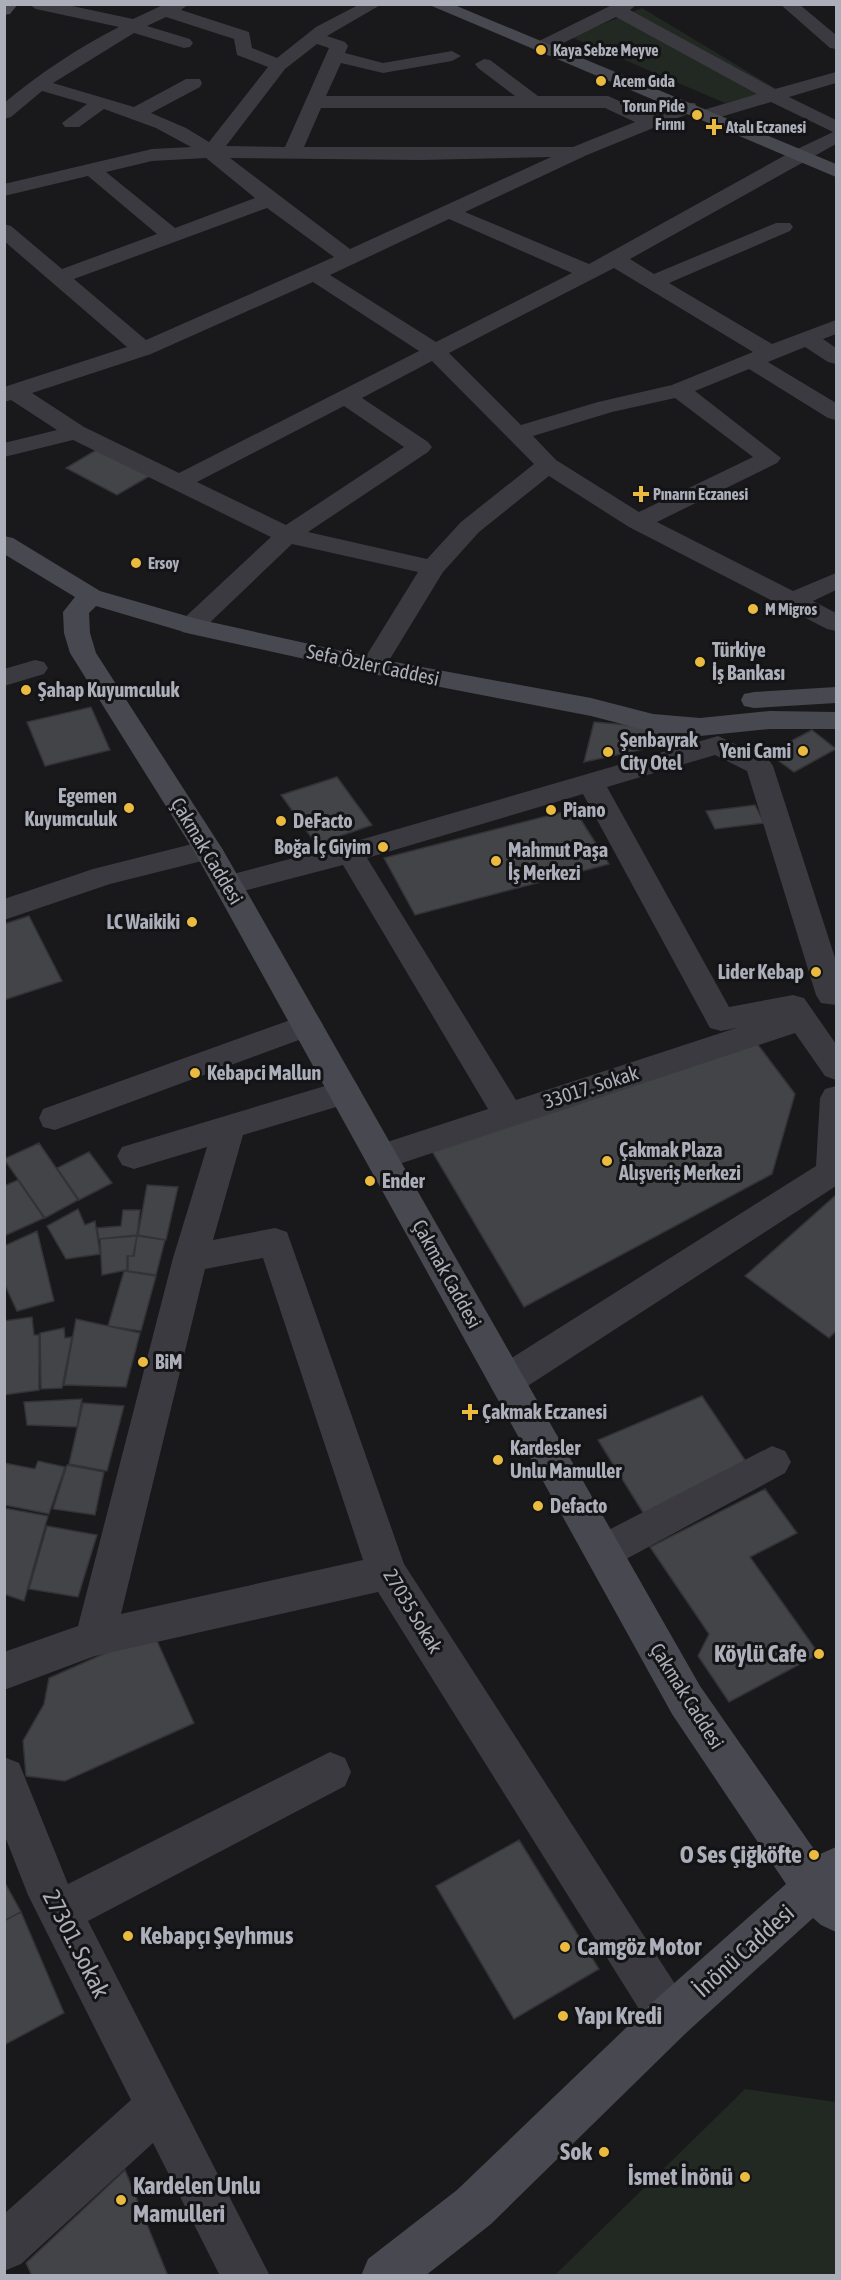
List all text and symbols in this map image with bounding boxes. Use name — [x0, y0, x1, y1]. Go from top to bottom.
place label: Kaya Sebze Meyve — [553, 41, 659, 59]
marker: Kaya Sebze Meyve — [534, 43, 548, 57]
place label: Acem Gıda — [612, 72, 675, 90]
marker: Acem Gıda — [594, 74, 608, 88]
place label: Torun Pide Fırını — [623, 97, 685, 133]
marker: Torun Pide Fırını — [690, 108, 704, 122]
place label: Atalı Eczanesi — [725, 118, 807, 136]
marker: Atalı Eczanesi — [707, 120, 721, 134]
place label: Pınarın Eczanesi — [653, 485, 749, 503]
marker: Pınarın Eczanesi — [634, 487, 648, 501]
place label: Ersoy — [148, 554, 180, 572]
marker: Ersoy — [129, 556, 143, 570]
place label: M Migros — [765, 600, 817, 618]
marker: M Migros — [746, 602, 760, 616]
place label: Türkiye İş Bankası — [712, 638, 785, 684]
street label: Sefa Özler Caddesi — [305, 639, 441, 690]
marker: Türkiye İş Bankası — [693, 655, 707, 669]
place label: Şahap Kuyumculuk — [38, 678, 179, 701]
marker: Şahap Kuyumculuk — [19, 683, 33, 697]
place label: Şenbayrak City Otel — [620, 728, 698, 774]
place label: Yeni Cami — [719, 739, 791, 762]
marker: Yeni Cami — [796, 744, 810, 758]
marker: Şenbayrak City Otel — [601, 745, 615, 759]
place label: Egemen Kuyumculuk — [25, 784, 117, 830]
street label: Çakmak Caddesi — [167, 793, 248, 908]
place label: Piano — [563, 798, 606, 821]
marker: Egemen Kuyumculuk — [122, 801, 136, 815]
marker: Piano — [544, 803, 558, 817]
place label: DeFacto — [293, 809, 353, 832]
marker: DeFacto — [274, 814, 288, 828]
place label: Boğa İç Giyim — [274, 835, 371, 858]
place label: Mahmut Paşa İş Merkezi — [508, 838, 608, 884]
marker: Boğa İç Giyim — [376, 840, 390, 854]
marker: Mahmut Paşa İş Merkezi — [489, 854, 503, 868]
place label: LC Waikiki — [107, 910, 180, 933]
marker: LC Waikiki — [185, 915, 199, 929]
place label: Lider Kebap — [718, 960, 804, 983]
marker: Lider Kebap — [809, 965, 823, 979]
street label: 33017. Sokak — [541, 1060, 641, 1113]
place label: Kebapci Mallun — [207, 1061, 321, 1084]
marker: Kebapci Mallun — [188, 1066, 202, 1080]
place label: Çakmak Plaza Alışveriş Merkezi — [618, 1138, 741, 1184]
marker: Çakmak Plaza Alışveriş Merkezi — [600, 1154, 614, 1168]
place label: Ender — [382, 1169, 426, 1192]
marker: Ender — [363, 1174, 377, 1188]
street label: Çakmak Caddesi — [408, 1216, 487, 1332]
place label: BiM — [155, 1350, 182, 1373]
marker: BiM — [136, 1355, 150, 1369]
place label: Çakmak Eczanesi — [482, 1400, 607, 1423]
marker: Çakmak Eczanesi — [463, 1405, 477, 1419]
place label: Kardesler Unlu Mamuller — [510, 1436, 622, 1482]
marker: Kardesler Unlu Mamuller — [491, 1453, 505, 1467]
place label: Defacto — [550, 1494, 607, 1517]
marker: Defacto — [531, 1499, 545, 1513]
street label: 27035 Sokak — [379, 1564, 448, 1657]
street label: Çakmak Caddesi — [646, 1639, 729, 1753]
place label: Köylü Cafe — [714, 1640, 807, 1667]
marker: Köylü Cafe — [812, 1647, 826, 1661]
place label: O Ses Çiğköfte — [680, 1841, 802, 1868]
marker: O Ses Çiğköfte — [807, 1848, 821, 1862]
street label: 27301. Sokak — [38, 1885, 115, 2003]
street label: İnönü Caddesi — [688, 1899, 799, 2003]
place label: Kebapçı Şeyhmus — [140, 1922, 294, 1949]
marker: Kebapçı Şeyhmus — [121, 1929, 135, 1943]
place label: Camgöz Motor — [577, 1933, 702, 1960]
marker: Camgöz Motor — [558, 1940, 572, 1954]
place label: Yapı Kredi — [574, 2002, 662, 2029]
marker: Yapı Kredi — [556, 2009, 570, 2023]
place label: Sok — [560, 2138, 592, 2165]
marker: Sok — [597, 2145, 611, 2159]
place label: İsmet İnönü — [628, 2163, 733, 2190]
marker: İsmet İnönü — [738, 2170, 752, 2184]
place label: Kardelen Unlu Mamulleri — [133, 2172, 261, 2227]
marker: Kardelen Unlu Mamulleri — [114, 2193, 128, 2207]

